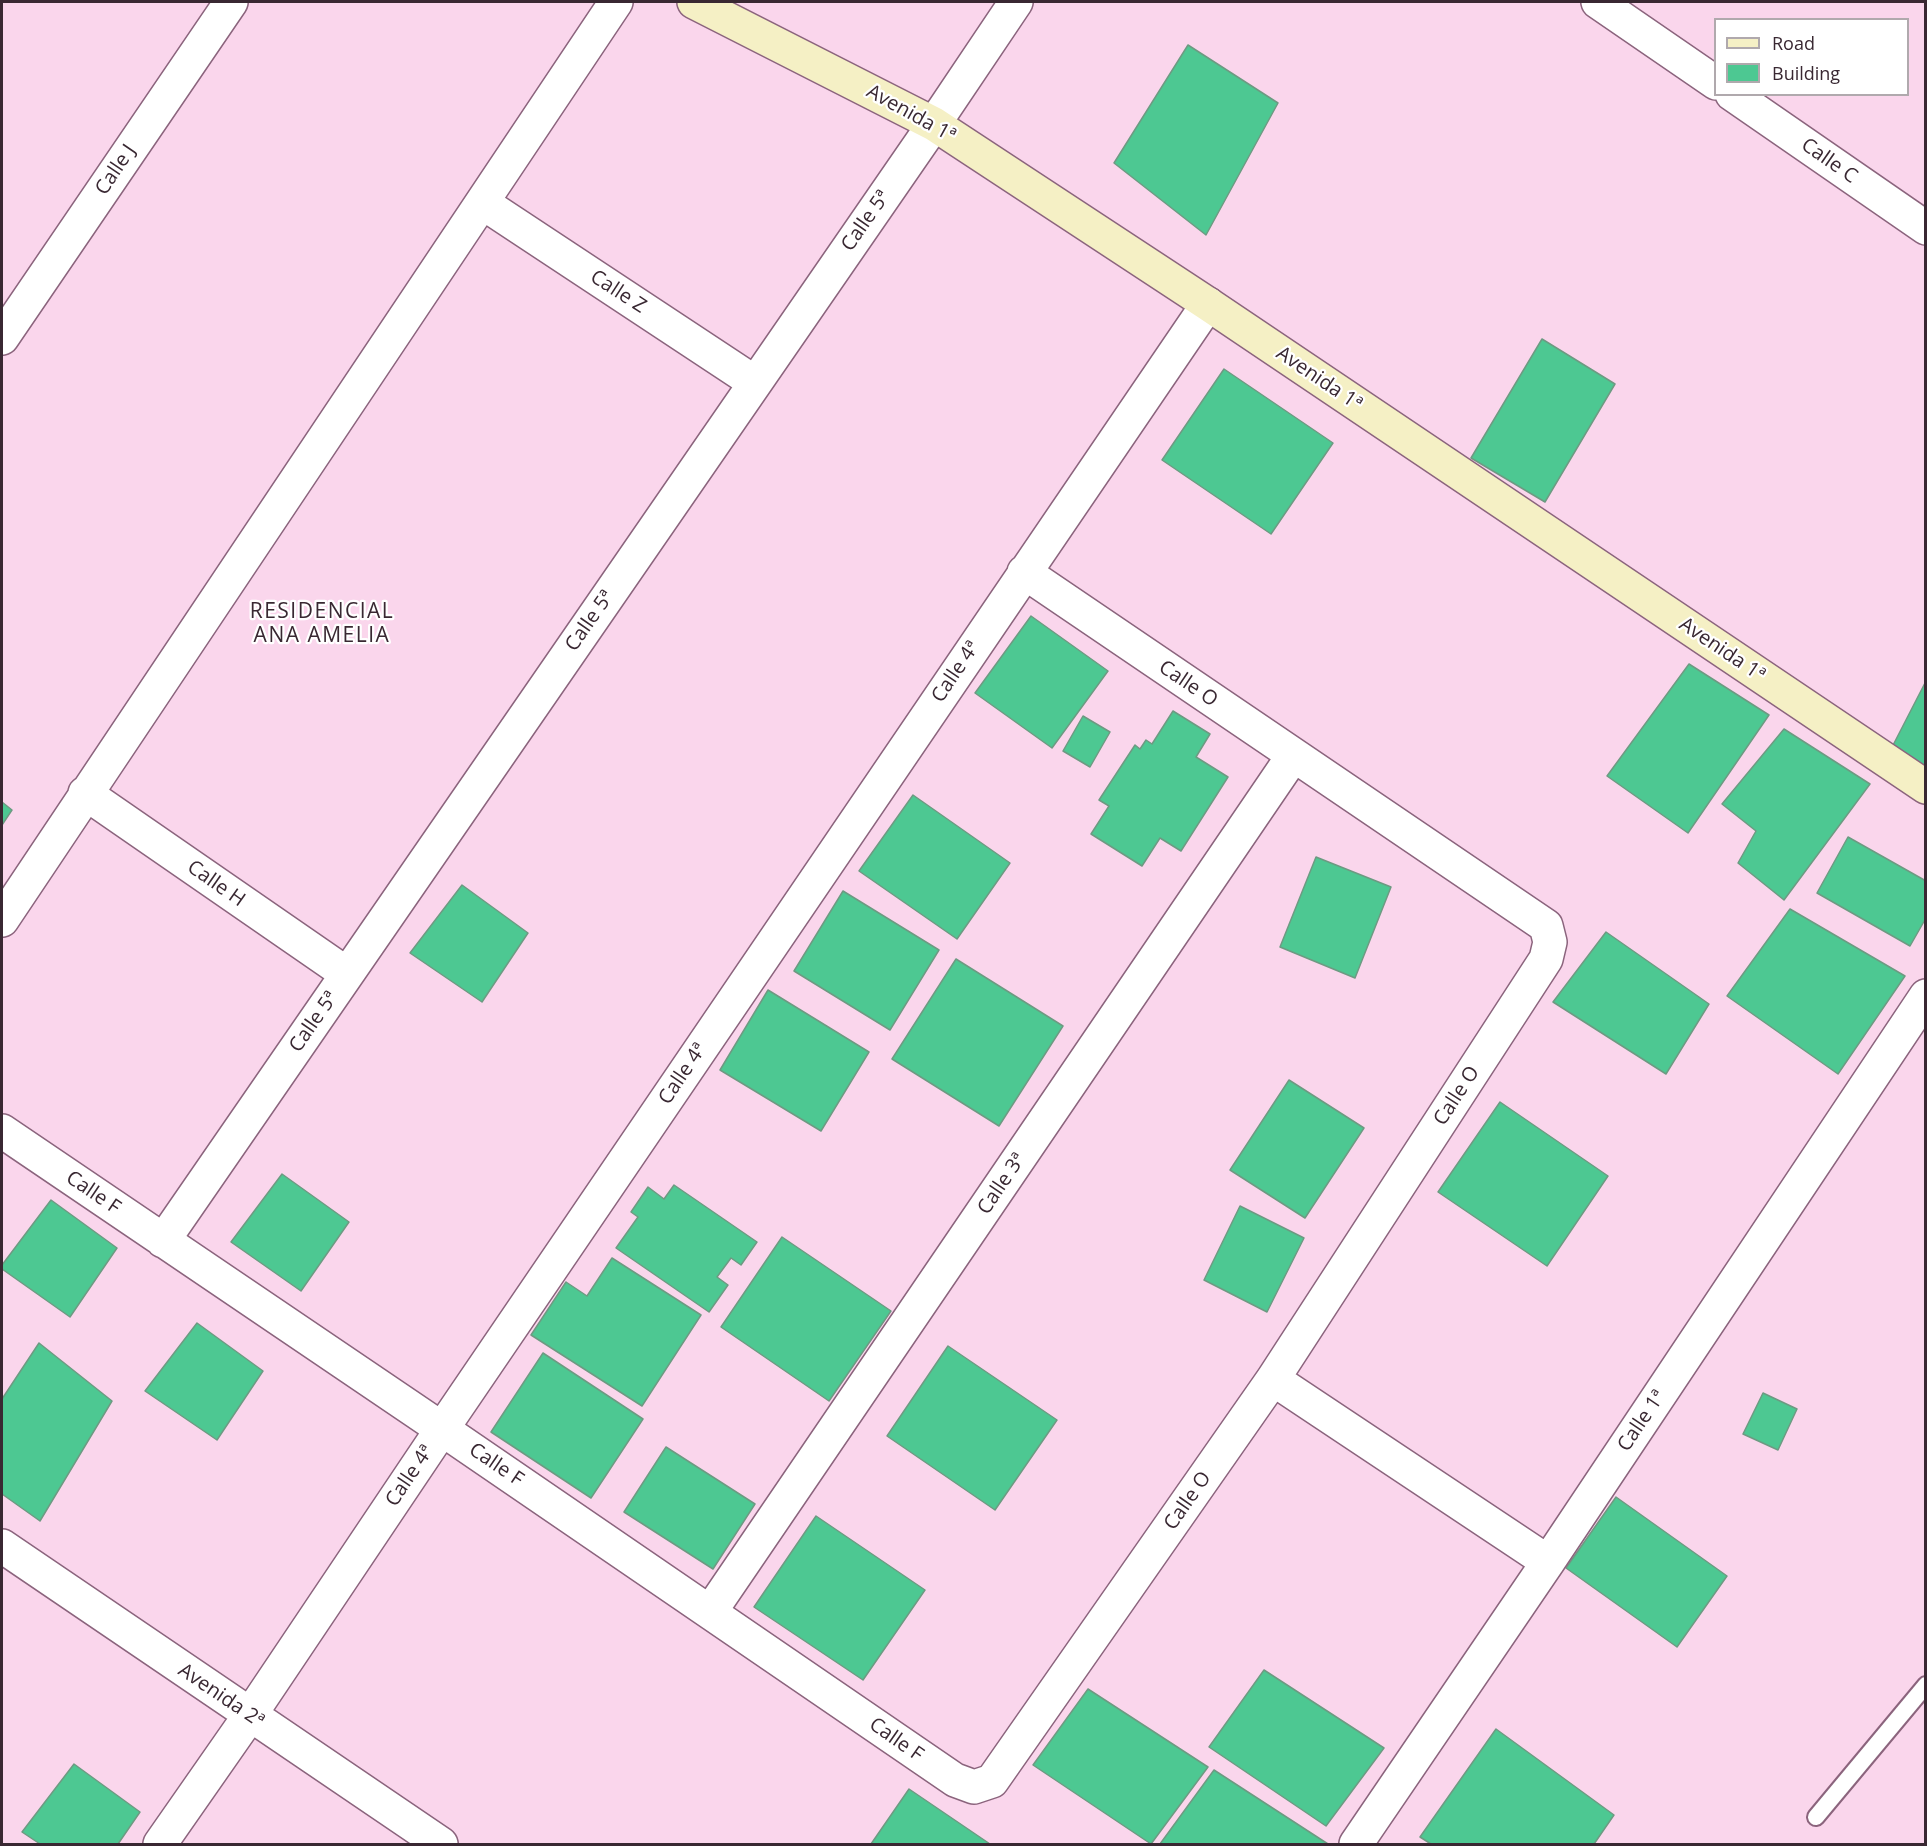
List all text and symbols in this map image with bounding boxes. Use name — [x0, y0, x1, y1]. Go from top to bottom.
legend — [1714, 18, 1909, 96]
text: Road — [1772, 31, 1815, 55]
text: Building — [1772, 61, 1840, 85]
street label: Avenida 1ª — [862, 80, 960, 148]
street label: Calle C — [1796, 133, 1862, 189]
street label: Calle J — [91, 140, 141, 200]
street label: Calle 5ª — [836, 186, 896, 256]
street label: Calle Z — [586, 265, 650, 319]
street label: Avenida 1ª — [1272, 342, 1366, 416]
street label: Calle 5ª — [560, 586, 620, 656]
district label: RESIDENCIAL ANA AMELIA — [250, 599, 394, 649]
street label: Avenida 1ª — [1675, 613, 1769, 687]
street label: Calle 4ª — [927, 637, 985, 707]
street label: Calle O — [1154, 656, 1222, 712]
street label: Calle H — [183, 856, 249, 912]
street label: Calle 5ª — [284, 987, 344, 1057]
street label: Calle 4ª — [654, 1039, 712, 1109]
street label: Calle O — [1429, 1062, 1485, 1130]
street label: Calle 3ª — [973, 1149, 1031, 1219]
street label: Calle F — [61, 1166, 125, 1220]
street label: Calle 1ª — [1613, 1386, 1671, 1456]
street label: Calle F — [464, 1438, 528, 1492]
street label: Calle 4ª — [381, 1441, 439, 1511]
street label: Calle O — [1159, 1467, 1217, 1535]
street label: Avenida 2ª — [174, 1659, 268, 1733]
street label: Calle F — [864, 1713, 928, 1767]

